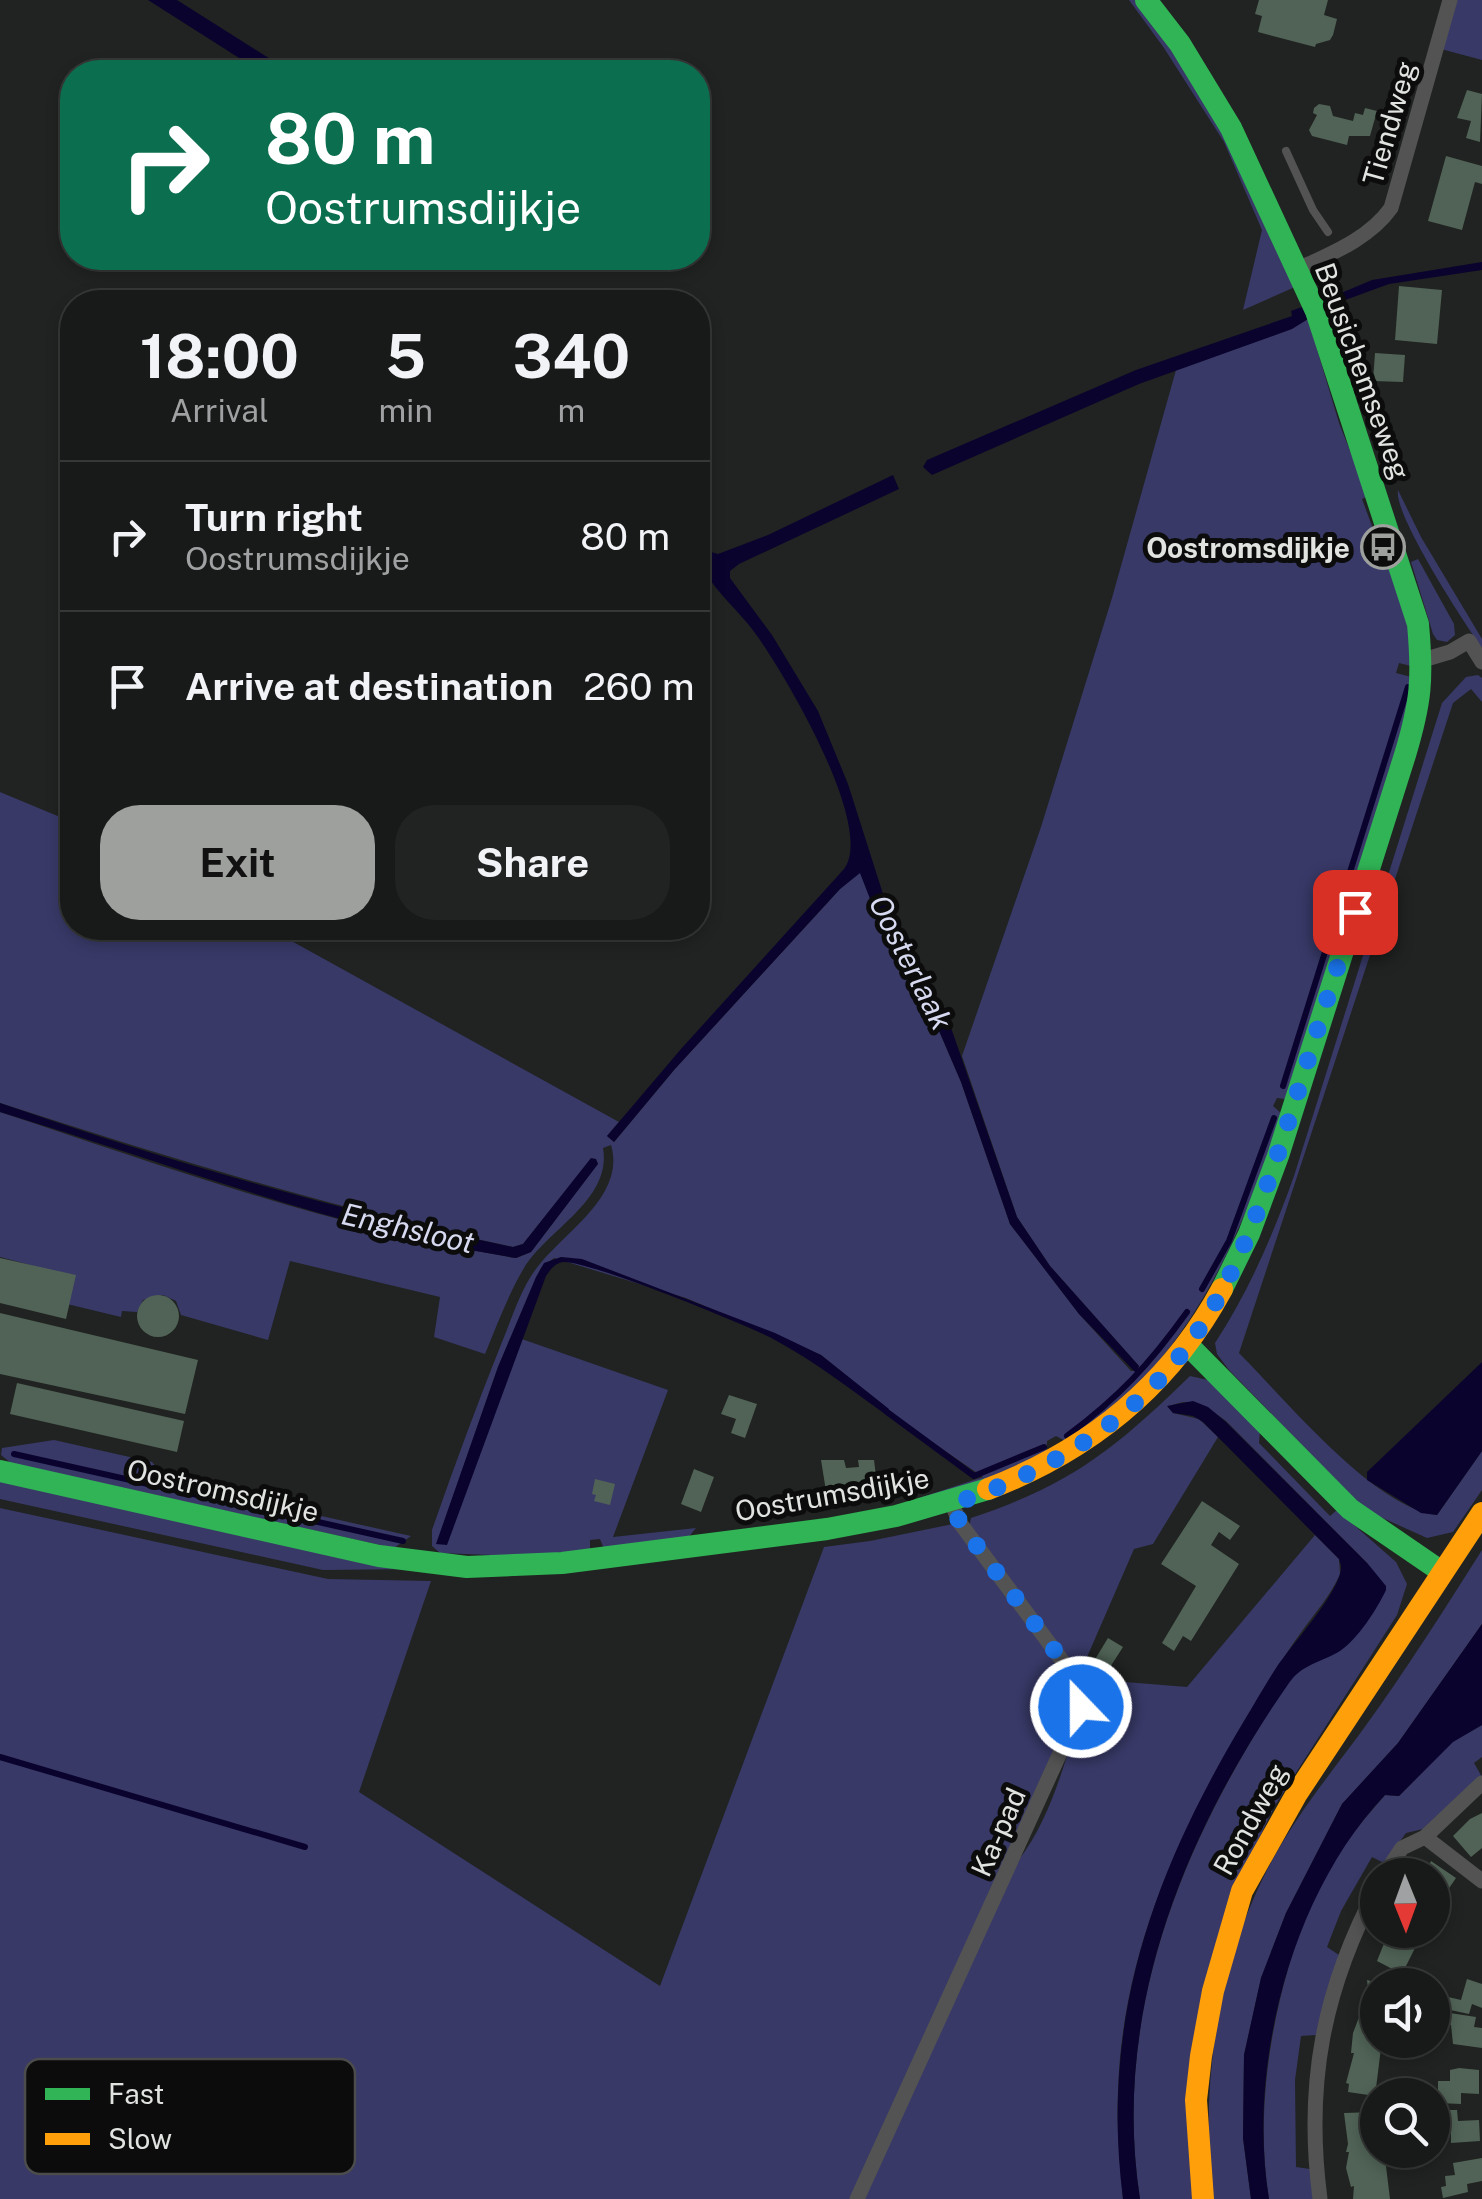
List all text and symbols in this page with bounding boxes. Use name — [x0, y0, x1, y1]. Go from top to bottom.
street label: Tiendweg — [1356, 57, 1422, 189]
text: 80 m — [265, 97, 435, 180]
icon: right — [100, 100, 230, 230]
text: Oostrumsdijkje — [265, 181, 581, 234]
street label: Beusichemseweg — [1309, 258, 1417, 484]
text: 18:00 — [140, 321, 299, 392]
text: 5 — [386, 321, 426, 392]
text: 340 — [513, 321, 630, 392]
text: Arrival — [170, 392, 269, 429]
text: min — [379, 392, 433, 429]
text: m — [558, 392, 585, 429]
text: Turn right — [185, 495, 363, 540]
icon: right — [100, 509, 155, 564]
text: 80 m — [580, 514, 670, 559]
bus stop icon: Oostromsdijkje — [1360, 524, 1406, 570]
place label: Oostromsdijkje — [1146, 531, 1350, 564]
text: Oostrumsdijkje — [185, 540, 410, 577]
icon: arrive — [100, 659, 155, 714]
text: Arrive at destination — [185, 664, 553, 709]
text: 260 m — [583, 664, 695, 709]
button: Exit — [100, 805, 375, 920]
button: Share — [395, 805, 670, 920]
pin — [1313, 870, 1398, 955]
icon: arrive — [1328, 885, 1383, 940]
water label: Oosterlaak — [862, 888, 961, 1036]
water label: Enghsloot — [338, 1195, 478, 1261]
street label: Oostromsdijkje — [124, 1452, 322, 1528]
street label: Oostrumsdijkje — [732, 1461, 932, 1527]
position arrow — [1029, 1655, 1133, 1759]
street label: Rondweg — [1206, 1758, 1294, 1880]
street label: Ka-pad — [964, 1783, 1032, 1881]
north arrow — [1360, 1858, 1450, 1948]
map controls — [1360, 1858, 1450, 2168]
button: sound — [1360, 1968, 1450, 2058]
legend — [25, 2059, 355, 2174]
text: Fast — [108, 2077, 164, 2110]
button: search — [1360, 2078, 1450, 2168]
text: Slow — [108, 2122, 172, 2155]

